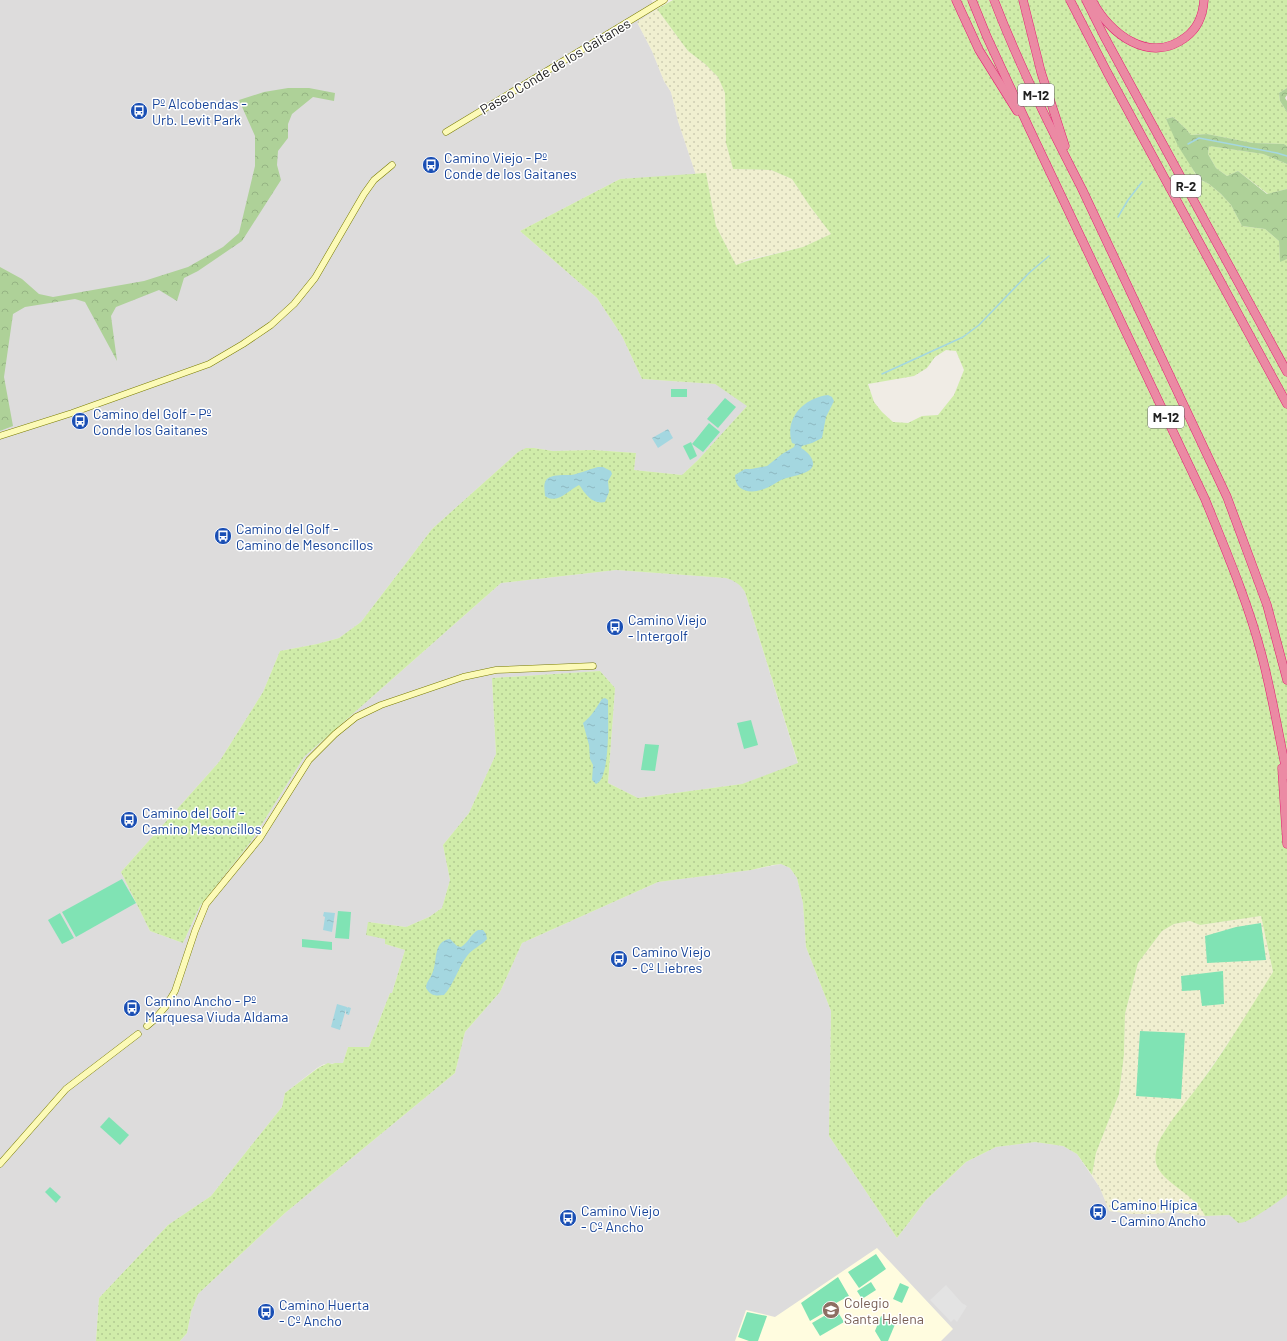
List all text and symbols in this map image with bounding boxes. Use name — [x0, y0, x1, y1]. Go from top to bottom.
street label: Paseo Conde de los Gaitanes — [477, 14, 634, 118]
road number: M-12 — [1018, 84, 1054, 106]
place label: Pº Alcobendas - Urb. Levit Park — [152, 95, 247, 128]
bus stop icon: Pº Alcobendas - Urb. Levit Park — [129, 101, 149, 121]
place label: Camino Viejo - Pº Conde de los Gaitanes — [444, 149, 577, 182]
bus stop icon: Camino Viejo - Pº Conde de los Gaitanes — [421, 155, 441, 175]
road number: R-2 — [1171, 175, 1201, 197]
place label: Camino del Golf - Pº Conde los Gaitanes — [93, 405, 212, 438]
road number: M-12 — [1148, 406, 1184, 428]
bus stop icon: Camino del Golf - Pº Conde los Gaitanes — [70, 411, 90, 431]
place label: Camino del Golf - Camino de Mesoncillos — [236, 520, 374, 553]
bus stop icon: Camino del Golf - Camino de Mesoncillos — [213, 526, 233, 546]
place label: Camino Viejo - Intergolf — [628, 611, 707, 644]
bus stop icon: Camino Viejo - Intergolf — [605, 617, 625, 637]
place label: Camino del Golf - Camino Mesoncillos — [142, 804, 262, 837]
bus stop icon: Camino del Golf - Camino Mesoncillos — [119, 810, 139, 830]
place label: Camino Viejo - Cº Liebres — [632, 943, 711, 976]
bus stop icon: Camino Viejo - Cº Liebres — [609, 949, 629, 969]
place label: Camino Ancho - Pº Marquesa Viuda Aldama — [145, 992, 289, 1025]
bus stop icon: Camino Ancho - Pº Marquesa Viuda Aldama — [122, 998, 142, 1018]
place label: Camino Hípica - Camino Ancho — [1111, 1196, 1206, 1229]
place label: Camino Viejo - Cº Ancho — [581, 1202, 660, 1235]
bus stop icon: Camino Hípica - Camino Ancho — [1088, 1202, 1108, 1222]
bus stop icon: Camino Viejo - Cº Ancho — [558, 1208, 578, 1228]
place label: Colegio Santa Helena — [844, 1294, 924, 1327]
place label: Camino Huerta - Cº Ancho — [279, 1296, 369, 1329]
school or university icon: Colegio Santa Helena — [821, 1300, 841, 1320]
bus stop icon: Camino Huerta - Cº Ancho — [256, 1302, 276, 1322]

